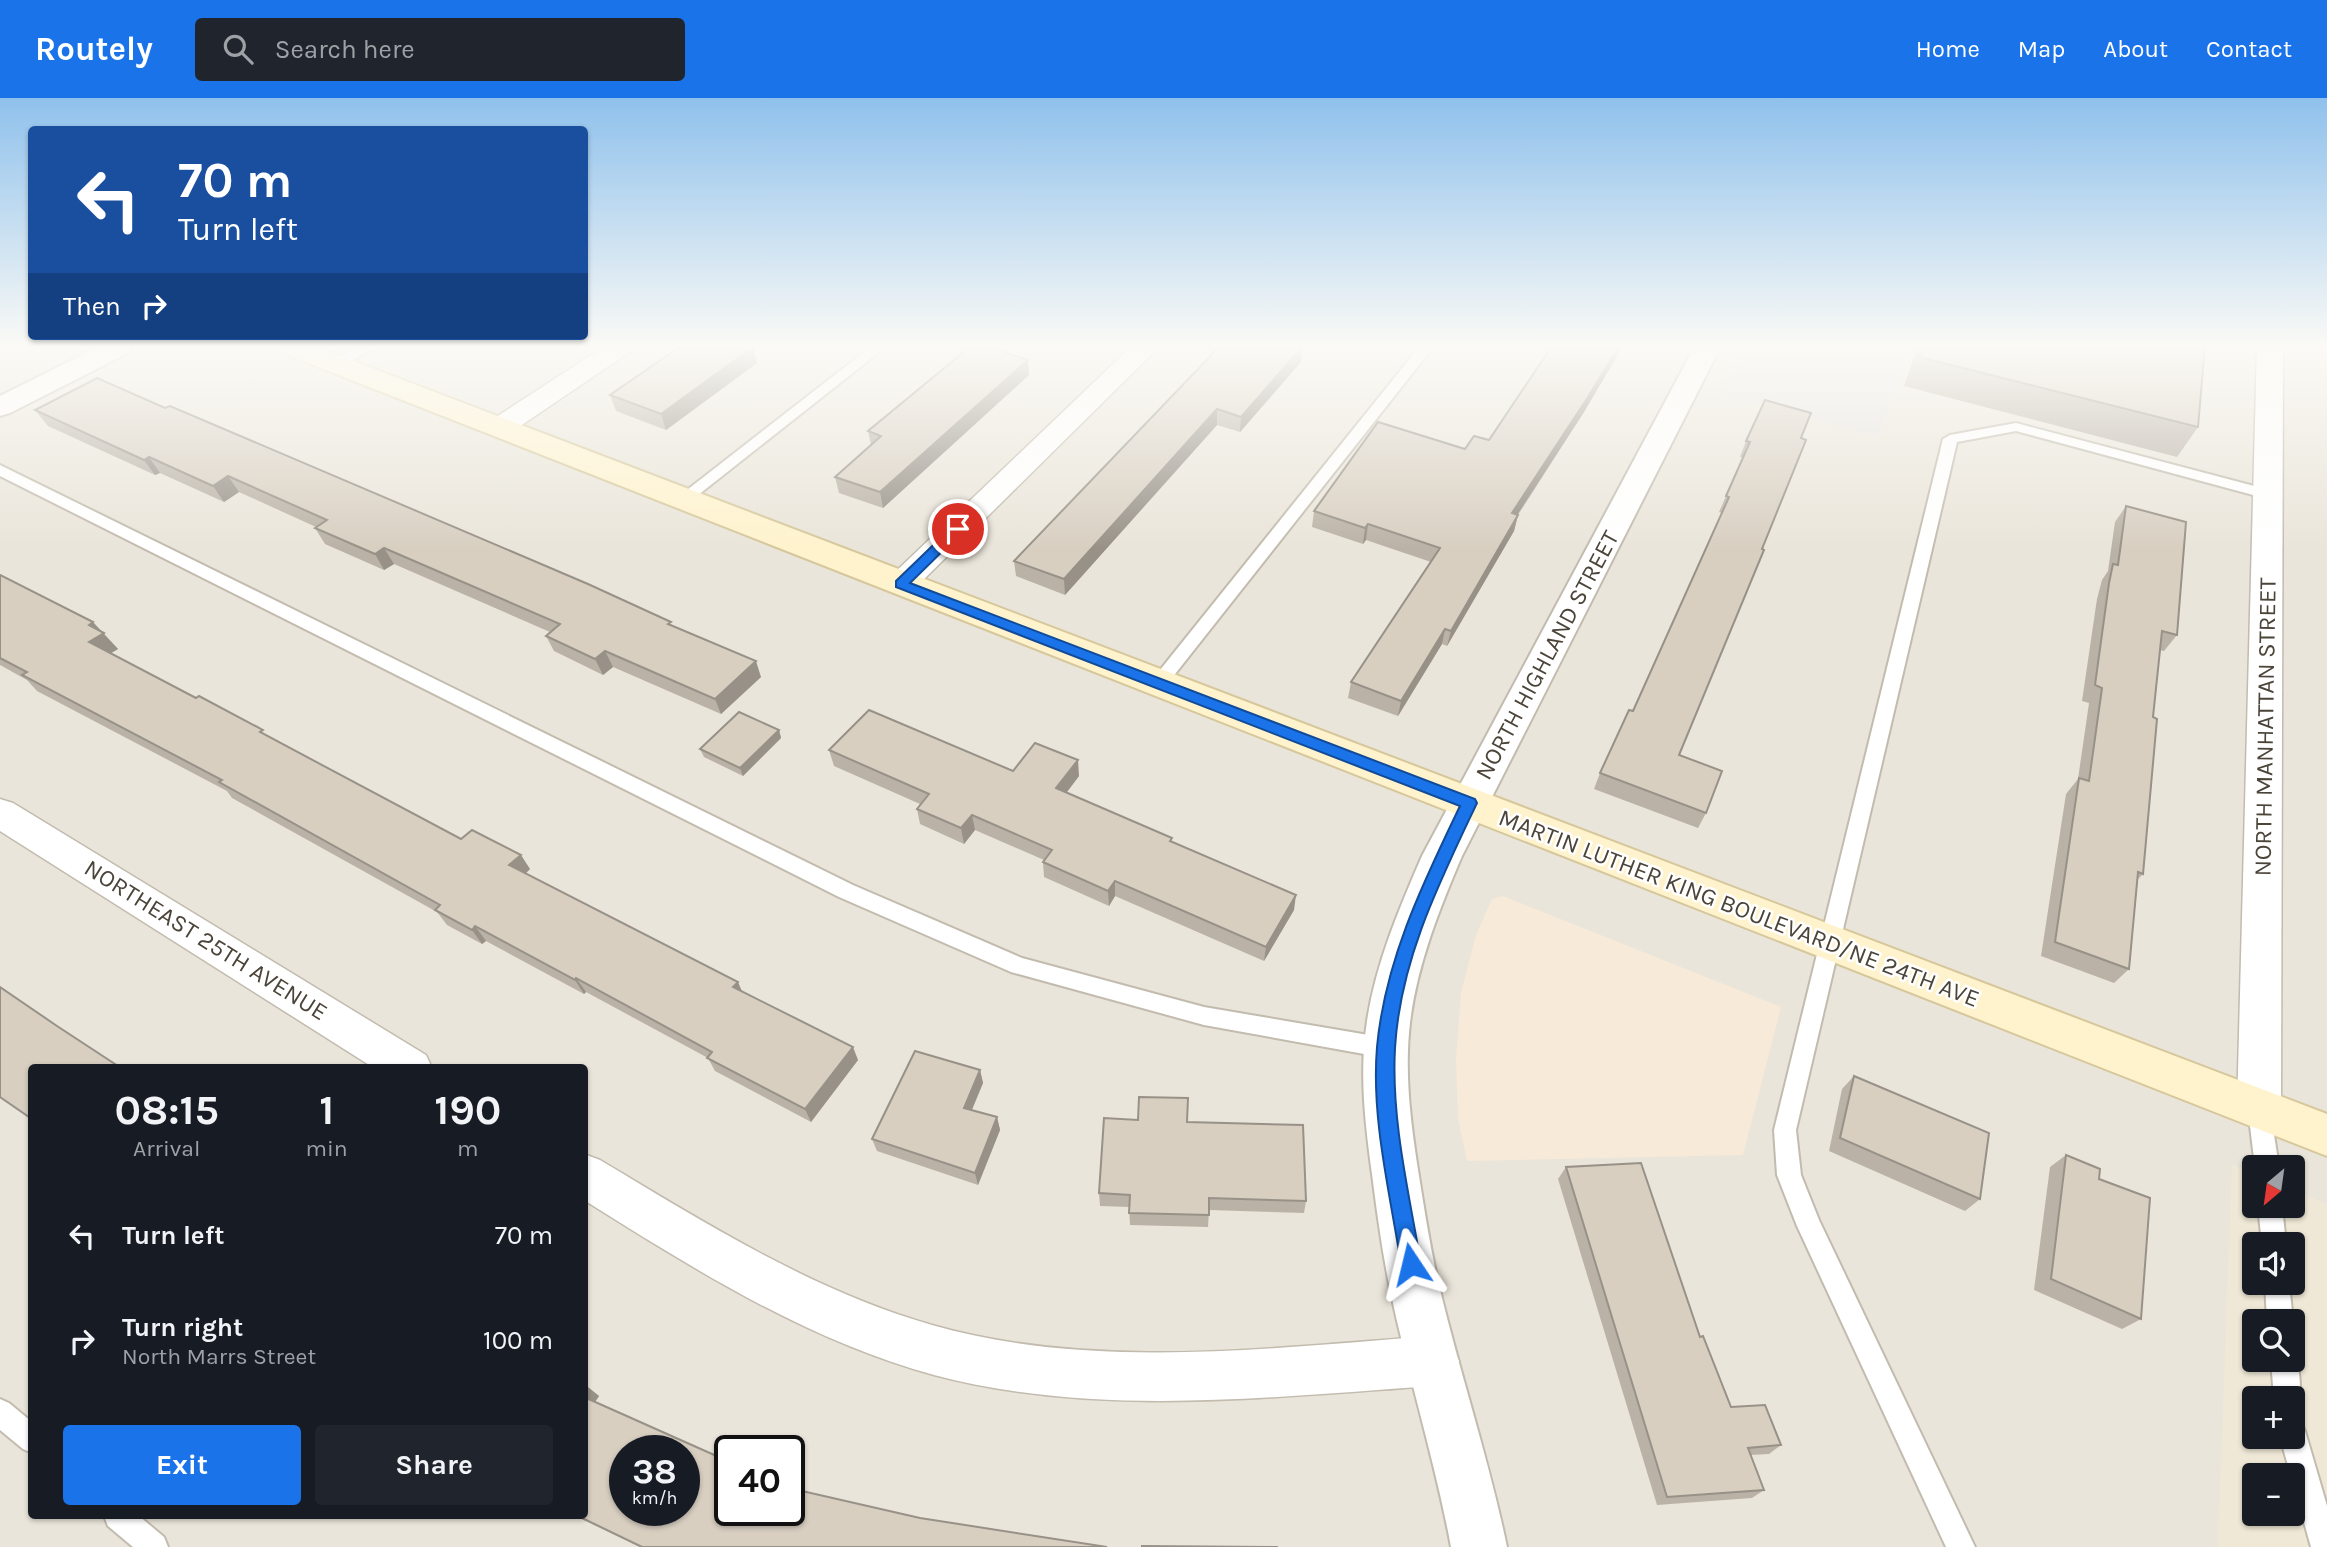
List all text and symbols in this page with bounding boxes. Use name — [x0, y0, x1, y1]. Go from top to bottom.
search box — [195, 18, 685, 81]
text: Routely — [35, 30, 153, 68]
icon: search — [219, 30, 257, 68]
text: Search here — [275, 34, 415, 65]
text: Home — [1916, 35, 1980, 63]
text: Map — [2018, 35, 2065, 63]
text: About — [2103, 35, 2168, 63]
text: Contact — [2206, 35, 2292, 63]
text: 70 m — [178, 152, 292, 209]
icon: left — [63, 154, 154, 245]
text: Turn left — [178, 211, 298, 248]
icon: right — [135, 287, 173, 325]
text: Then — [63, 291, 121, 322]
pin — [928, 499, 988, 559]
icon: arrive — [939, 510, 977, 548]
street label: NORTH HIGHLAND STREET — [1469, 526, 1625, 784]
street label: NORTH MANHATTAN STREET — [2248, 577, 2282, 877]
street label: MARTIN LUTHER KING BOULEVARD/NE 24TH AVE — [1495, 803, 1983, 1013]
street label: NORTHEAST 25TH AVENUE — [79, 854, 333, 1026]
text: 08:15 — [115, 1085, 219, 1135]
text: 1 — [319, 1085, 334, 1135]
text: 190 — [434, 1085, 501, 1135]
text: Arrival — [133, 1135, 200, 1162]
text: min — [306, 1135, 348, 1162]
text: m — [457, 1135, 479, 1162]
north arrow — [2242, 1155, 2305, 1218]
map controls — [2242, 1155, 2305, 1526]
icon: left — [63, 1217, 101, 1255]
text: Turn left — [122, 1220, 224, 1251]
text: 70 m — [495, 1220, 553, 1251]
position arrow — [1374, 1227, 1448, 1301]
button: sound — [2242, 1232, 2305, 1295]
button: search — [2242, 1309, 2305, 1372]
text: Turn right — [122, 1312, 243, 1343]
icon: right — [63, 1322, 101, 1360]
text: 100 m — [483, 1325, 553, 1356]
text: North Marrs Street — [122, 1343, 316, 1370]
button: + — [2242, 1386, 2305, 1449]
button: Exit — [63, 1425, 301, 1505]
button: Share — [315, 1425, 553, 1505]
speed limit sign: 40 — [714, 1435, 805, 1526]
text: 38 — [632, 1451, 677, 1492]
button: − — [2242, 1463, 2305, 1526]
text: km/h — [632, 1487, 677, 1509]

